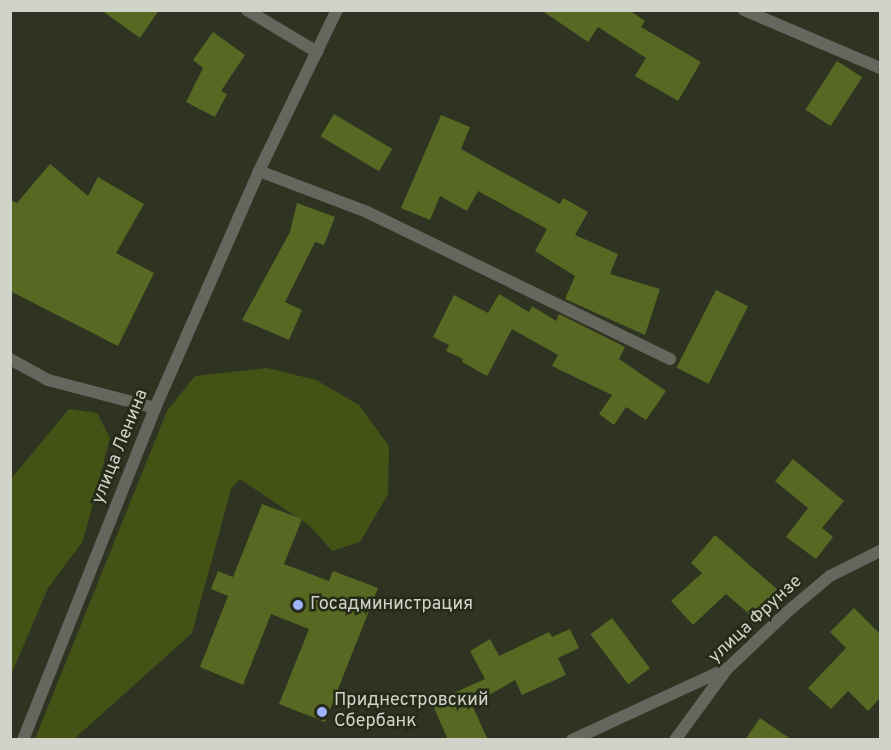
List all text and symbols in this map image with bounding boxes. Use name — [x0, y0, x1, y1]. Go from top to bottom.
street label: улица Ленина — [88, 387, 154, 507]
street label: улица Фрунзе — [705, 571, 807, 669]
place label: Госадминистрация — [310, 594, 473, 616]
marker: Госадминистрация — [291, 598, 305, 612]
place label: Приднестровский Сбербанк — [334, 691, 488, 734]
marker: Приднестровский Сбербанк — [315, 705, 329, 719]

